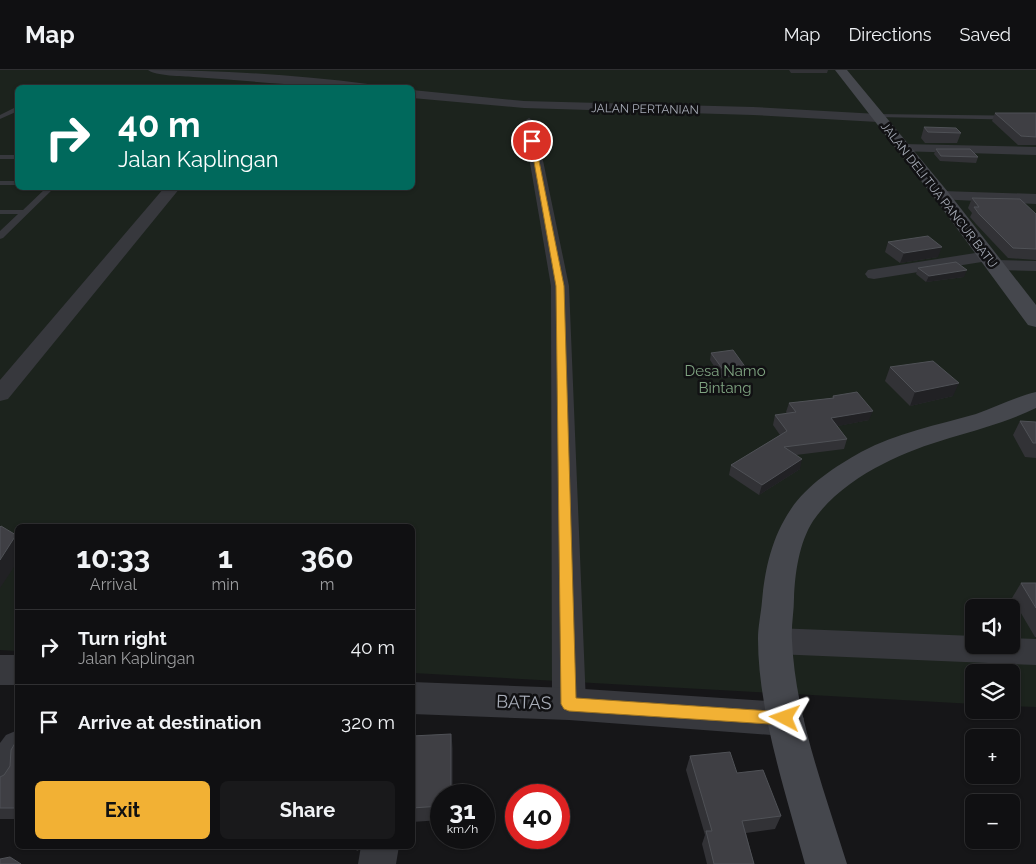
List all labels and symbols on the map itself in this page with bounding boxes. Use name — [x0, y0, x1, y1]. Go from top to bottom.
street label: JALAN PERTANIAN — [591, 101, 699, 117]
pin — [511, 120, 553, 162]
street label: JALAN DELI TUA PANCUR BATU — [878, 120, 1000, 270]
park label: Desa Namo Bintang — [684, 362, 766, 397]
street label: BATAS — [496, 691, 552, 713]
position arrow — [758, 691, 810, 743]
speed limit sign: 40 — [505, 784, 570, 849]

